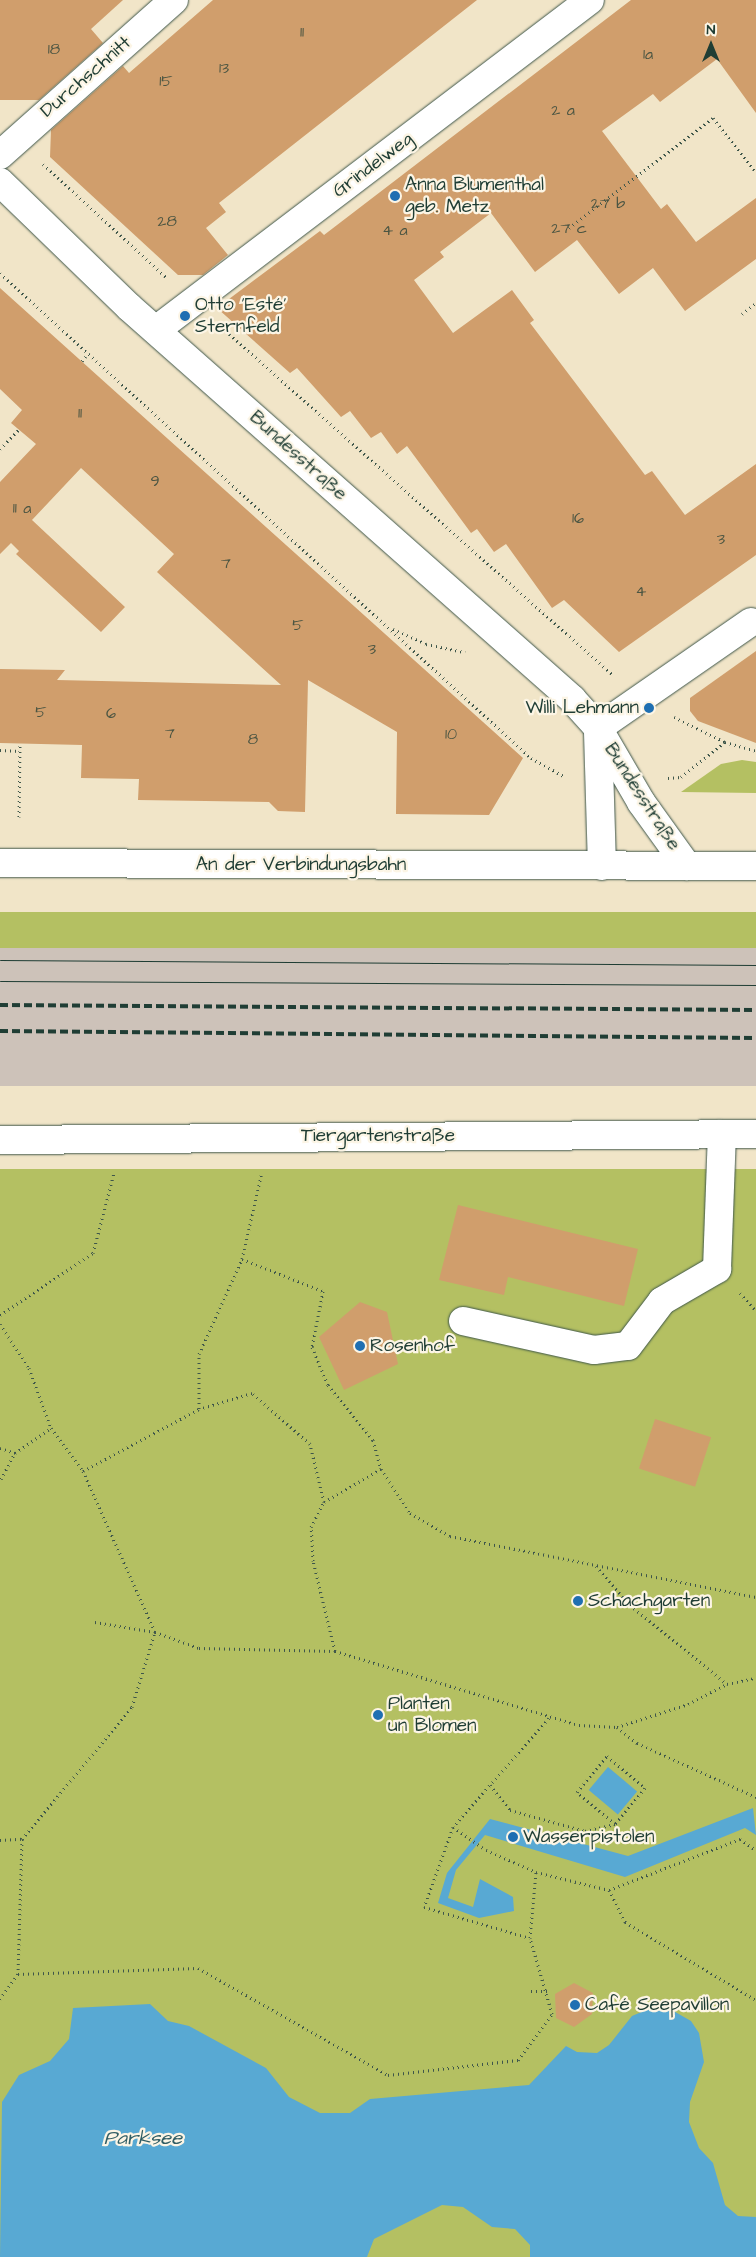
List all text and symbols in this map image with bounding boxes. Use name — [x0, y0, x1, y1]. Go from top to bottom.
north arrow — [686, 20, 736, 70]
text: N — [707, 20, 715, 40]
house number: 11 — [300, 22, 304, 42]
street label: Durchschnitt — [36, 31, 136, 123]
house number: 18 — [48, 39, 60, 59]
house number: 1a — [643, 44, 653, 64]
house number: 13 — [219, 58, 229, 78]
house number: 15 — [159, 71, 173, 91]
house number: 2 a — [551, 100, 575, 120]
street label: Grindelweg — [328, 127, 418, 203]
place label: Anna Blumenthal geb. Metz — [405, 174, 544, 218]
marker: Anna Blumenthal geb. Metz — [389, 190, 401, 202]
house number: 27 b — [591, 193, 625, 213]
house number: 28 — [157, 211, 177, 231]
house number: 27 c — [551, 218, 587, 238]
house number: 4 a — [382, 220, 408, 240]
place label: Otto 'Esté' Sternfeld — [195, 294, 286, 338]
marker: Otto 'Esté' Sternfeld — [179, 310, 191, 322]
house number: 11 — [78, 403, 82, 423]
street label: Bundesstraße — [245, 406, 351, 506]
house number: 9 — [150, 471, 160, 491]
house number: 11 a — [13, 498, 31, 518]
house number: 16 — [572, 508, 584, 528]
house number: 3 — [717, 529, 725, 549]
house number: 7 — [221, 553, 231, 573]
house number: 4 — [636, 581, 646, 601]
house number: 5 — [292, 615, 304, 635]
house number: 3 — [368, 639, 376, 659]
place label: Willi Lehmann — [526, 697, 639, 719]
house number: 5 — [35, 702, 47, 722]
marker: Willi Lehmann — [643, 702, 655, 714]
house number: 6 — [106, 703, 116, 723]
house number: 7 — [165, 723, 175, 743]
house number: 10 — [445, 724, 457, 744]
house number: 8 — [248, 729, 258, 749]
street label: Bundesstraße — [599, 739, 685, 855]
street label: An der Verbindungsbahn — [196, 854, 406, 876]
street label: Tiergartenstraße — [301, 1125, 455, 1147]
place label: Rosenhof — [370, 1335, 455, 1357]
marker: Rosenhof — [354, 1340, 366, 1352]
place label: Schachgarten — [588, 1590, 710, 1612]
marker: Schachgarten — [572, 1595, 584, 1607]
place label: Planten un Blomen — [388, 1693, 477, 1737]
marker: Planten un Blomen — [372, 1709, 384, 1721]
place label: Wasserpistolen — [523, 1826, 654, 1848]
marker: Wasserpistolen — [507, 1831, 519, 1843]
place label: Café Seepavillon — [585, 1994, 729, 2016]
marker: Café Seepavillon — [569, 1999, 581, 2011]
water label: Parksee — [104, 2126, 182, 2150]

